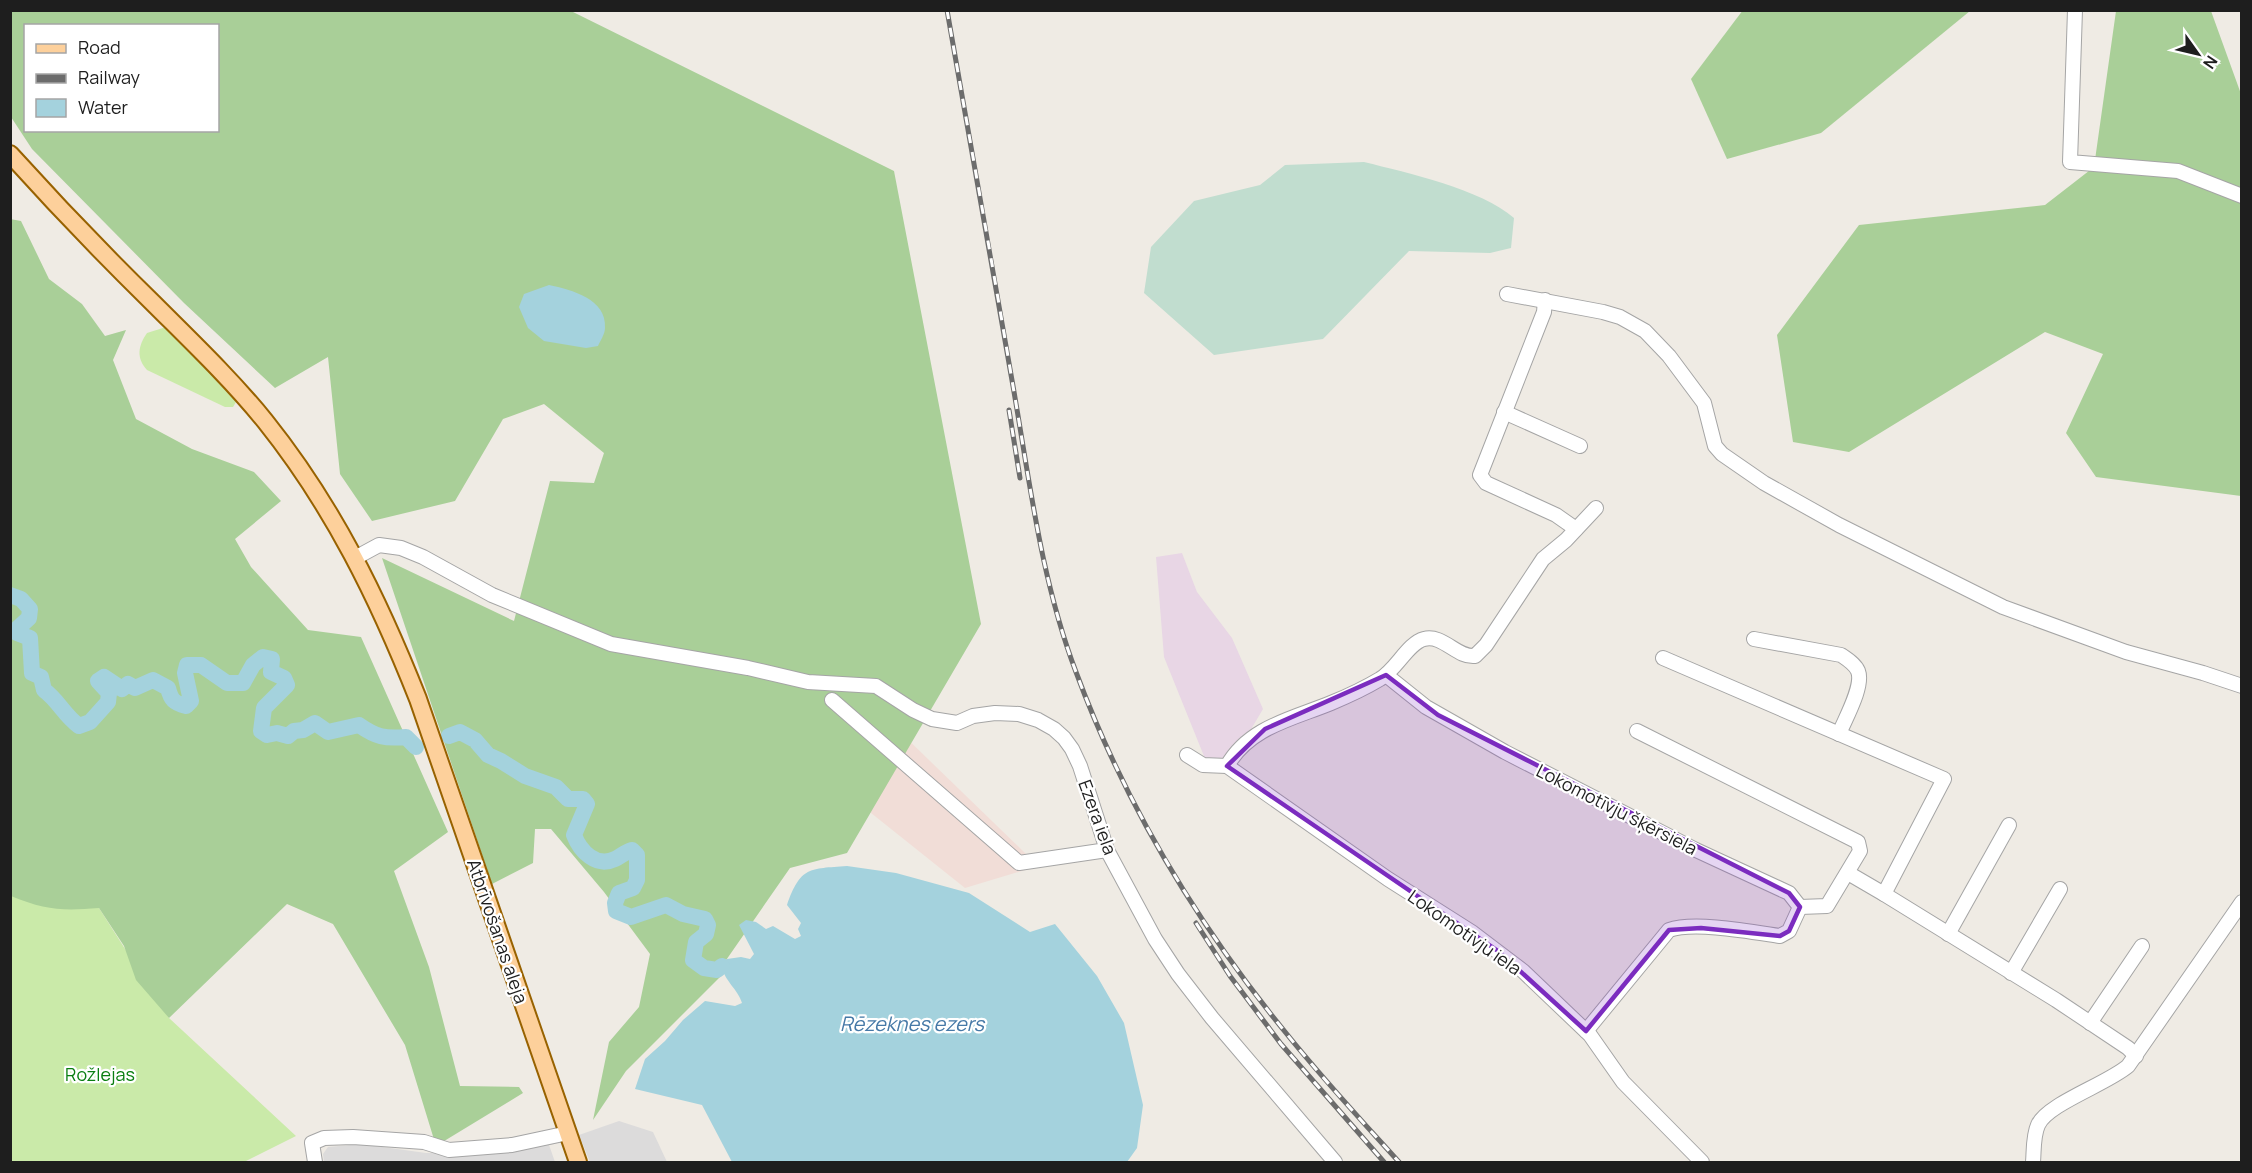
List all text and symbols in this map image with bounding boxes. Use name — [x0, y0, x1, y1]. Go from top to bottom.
legend — [24, 24, 219, 132]
north arrow — [2168, 24, 2228, 84]
text: Road — [78, 35, 121, 59]
text: N — [2198, 51, 2223, 73]
text: Railway — [78, 65, 140, 89]
text: Water — [78, 95, 128, 119]
street label: Lokomotīvju šķērsiela — [1532, 758, 1702, 860]
street label: Ezera iela — [1073, 776, 1123, 858]
street label: Atbrīvošanas aleja — [462, 856, 534, 1006]
street label: Lokomotīvju iela — [1403, 884, 1527, 980]
water label: Rēzeknes ezers — [840, 1010, 986, 1037]
park label: Rožlejas — [65, 1062, 135, 1086]

